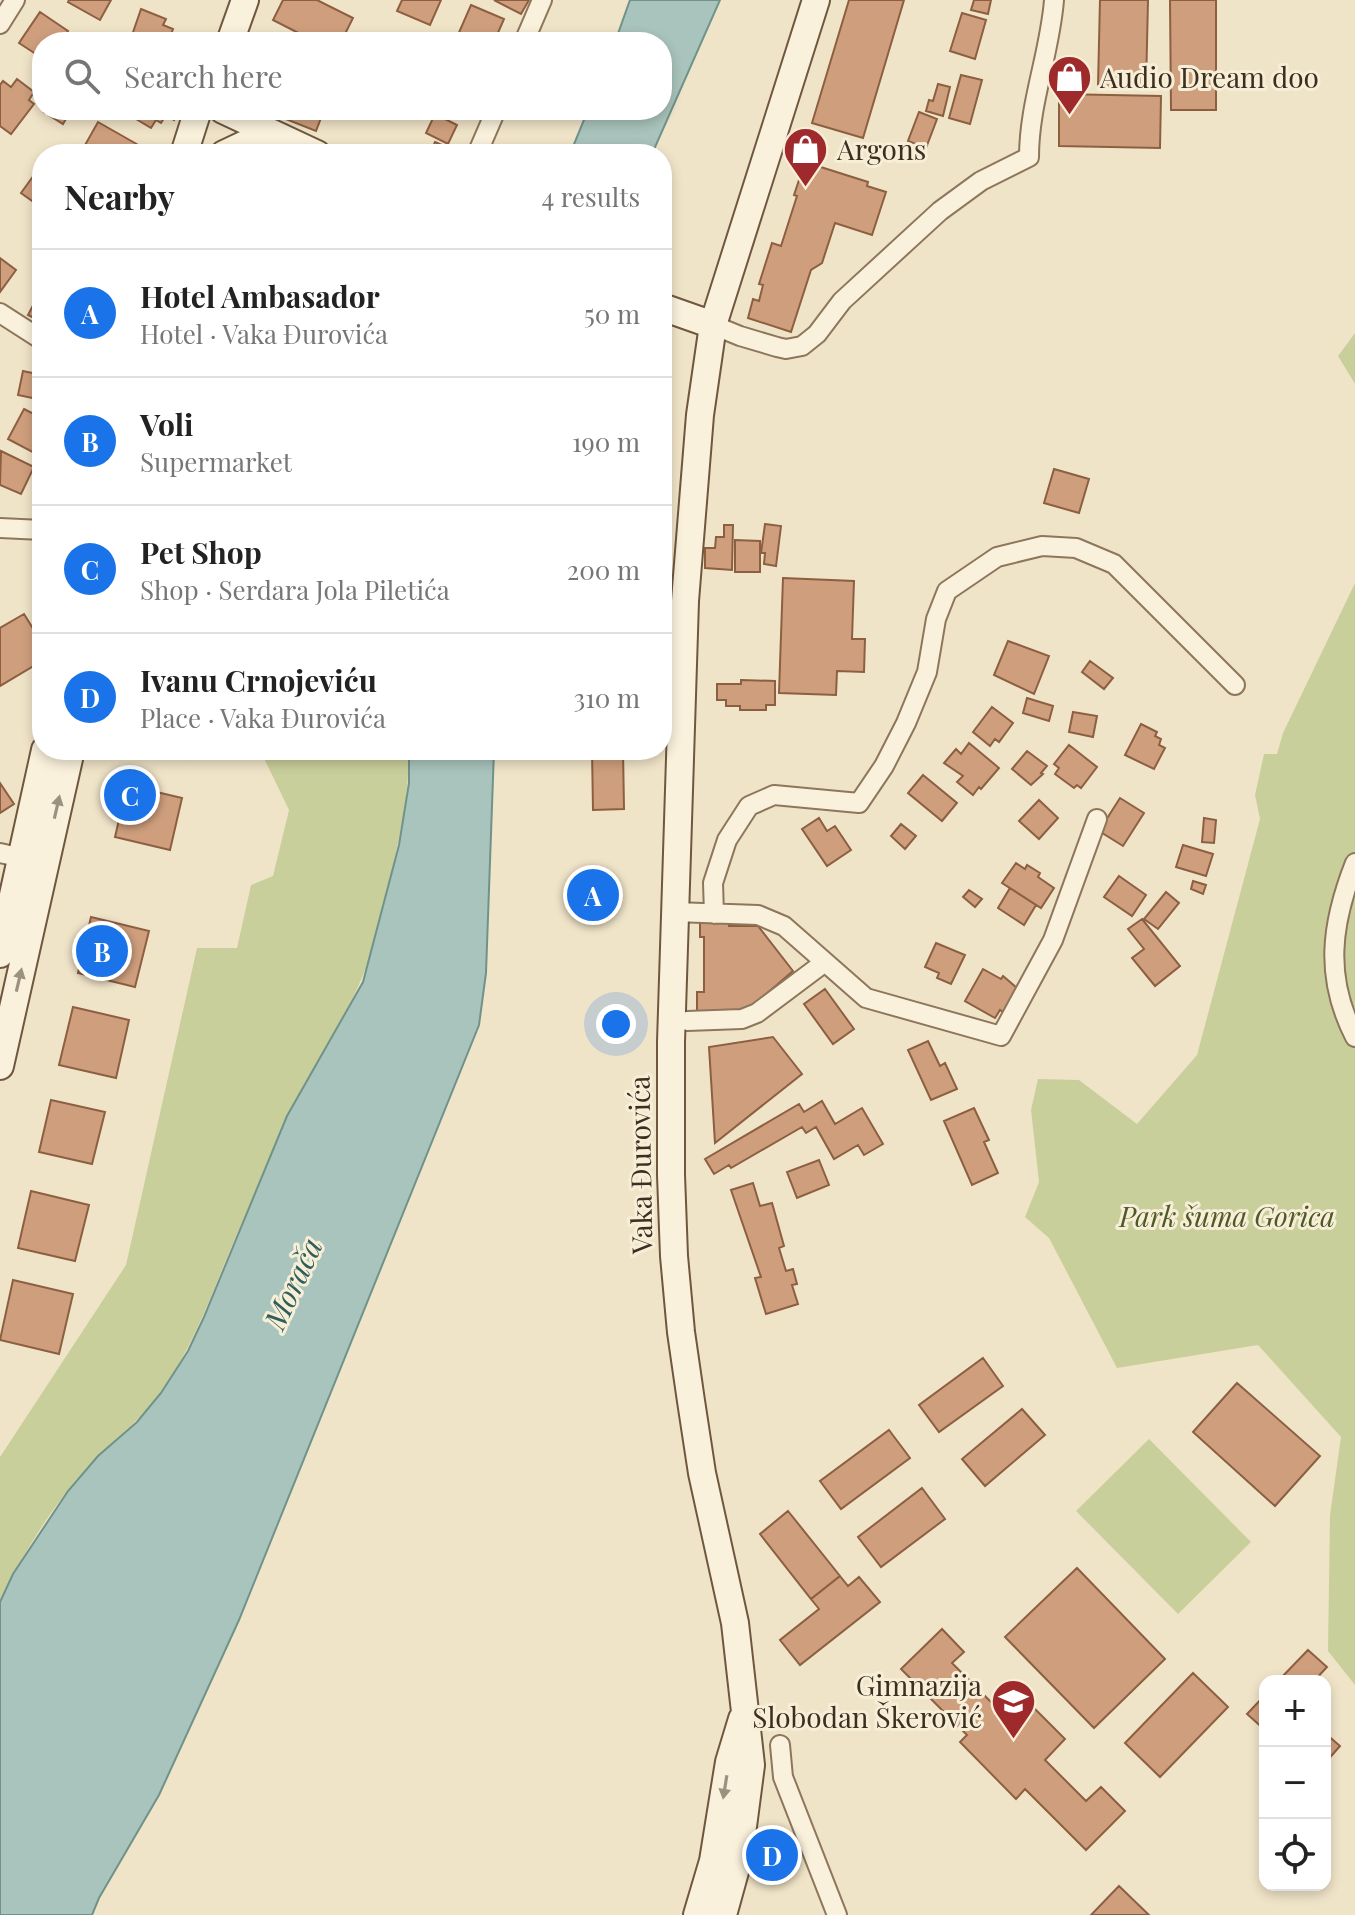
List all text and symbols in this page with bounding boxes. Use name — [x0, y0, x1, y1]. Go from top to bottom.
search box — [32, 32, 672, 120]
icon: search — [60, 54, 104, 98]
shop icon: Audio Dream doo — [1045, 54, 1093, 117]
text: Search here — [124, 56, 283, 96]
place label: Audio Dream doo — [1099, 58, 1319, 95]
shop icon: Argons — [782, 126, 830, 189]
place label: Argons — [836, 130, 926, 167]
text: Nearby — [64, 173, 175, 219]
text: 4 results — [541, 179, 640, 214]
text: Hotel Ambasador — [140, 276, 380, 316]
text: A — [81, 296, 99, 331]
text: 50 m — [584, 296, 640, 331]
text: Hotel · Vaka Đurovića — [140, 316, 388, 351]
text: Voli — [140, 404, 194, 444]
text: B — [81, 424, 99, 459]
text: 190 m — [572, 424, 640, 459]
text: Supermarket — [140, 444, 292, 479]
text: Pet Shop — [140, 532, 262, 572]
text: C — [81, 552, 99, 587]
text: 200 m — [567, 552, 640, 587]
text: Shop · Serdara Jola Piletića — [140, 572, 450, 607]
text: Ivanu Crnojeviću — [140, 660, 377, 700]
text: D — [80, 680, 100, 715]
text: 310 m — [573, 680, 640, 715]
text: Place · Vaka Đurovića — [140, 700, 386, 735]
pin: C — [104, 765, 156, 825]
one-way arrow — [52, 794, 64, 819]
pin: A — [567, 865, 619, 925]
pin: B — [76, 921, 128, 981]
one-way arrow — [13, 968, 26, 993]
your location — [596, 1004, 636, 1044]
street label: Vaka Đurovića — [619, 1075, 660, 1256]
park label: Park šuma Gorica — [1118, 1197, 1335, 1234]
water label: Morača — [253, 1231, 331, 1337]
place label: Gimnazija Slobodan Škerović — [752, 1666, 982, 1735]
map controls — [1259, 1675, 1331, 1891]
button: + — [1259, 1675, 1331, 1747]
school or university icon: Gimnazija Slobodan Škerović — [989, 1678, 1037, 1741]
button: − — [1259, 1747, 1331, 1819]
one-way arrow — [719, 1775, 731, 1800]
button: locate — [1259, 1819, 1331, 1891]
pin: D — [746, 1825, 798, 1885]

